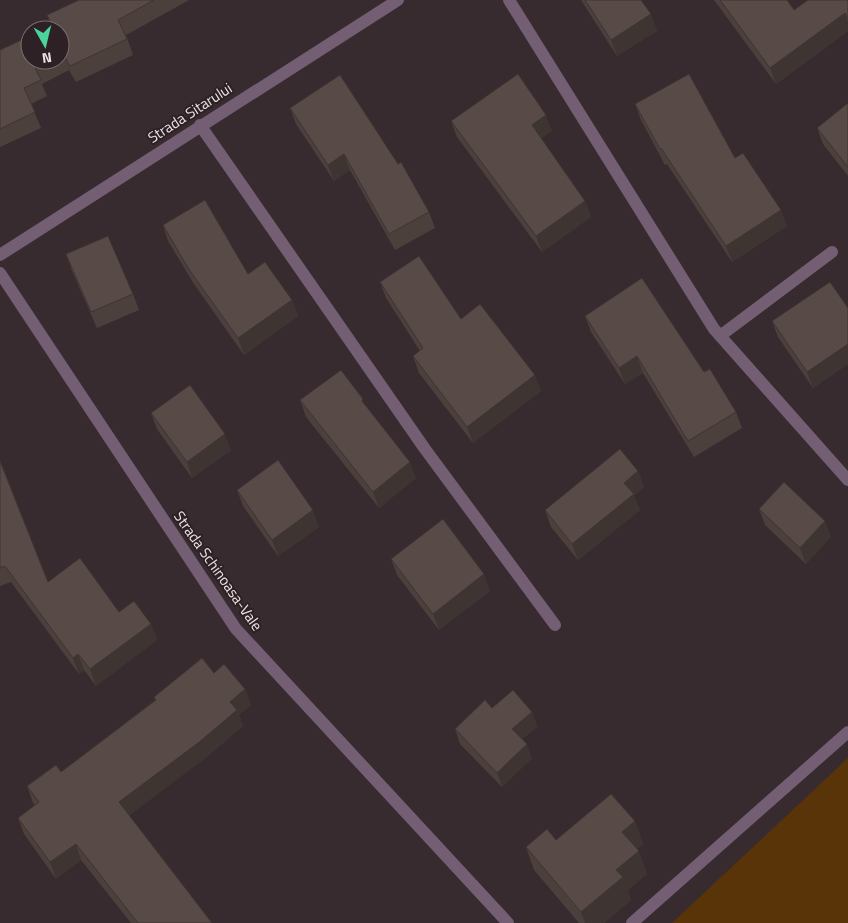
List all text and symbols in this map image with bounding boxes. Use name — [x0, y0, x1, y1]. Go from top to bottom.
north arrow — [20, 20, 70, 70]
text: N — [41, 47, 53, 69]
street label: Strada Sitarului — [143, 77, 237, 149]
street label: Strada Schinoasa-Vale — [168, 506, 268, 635]

